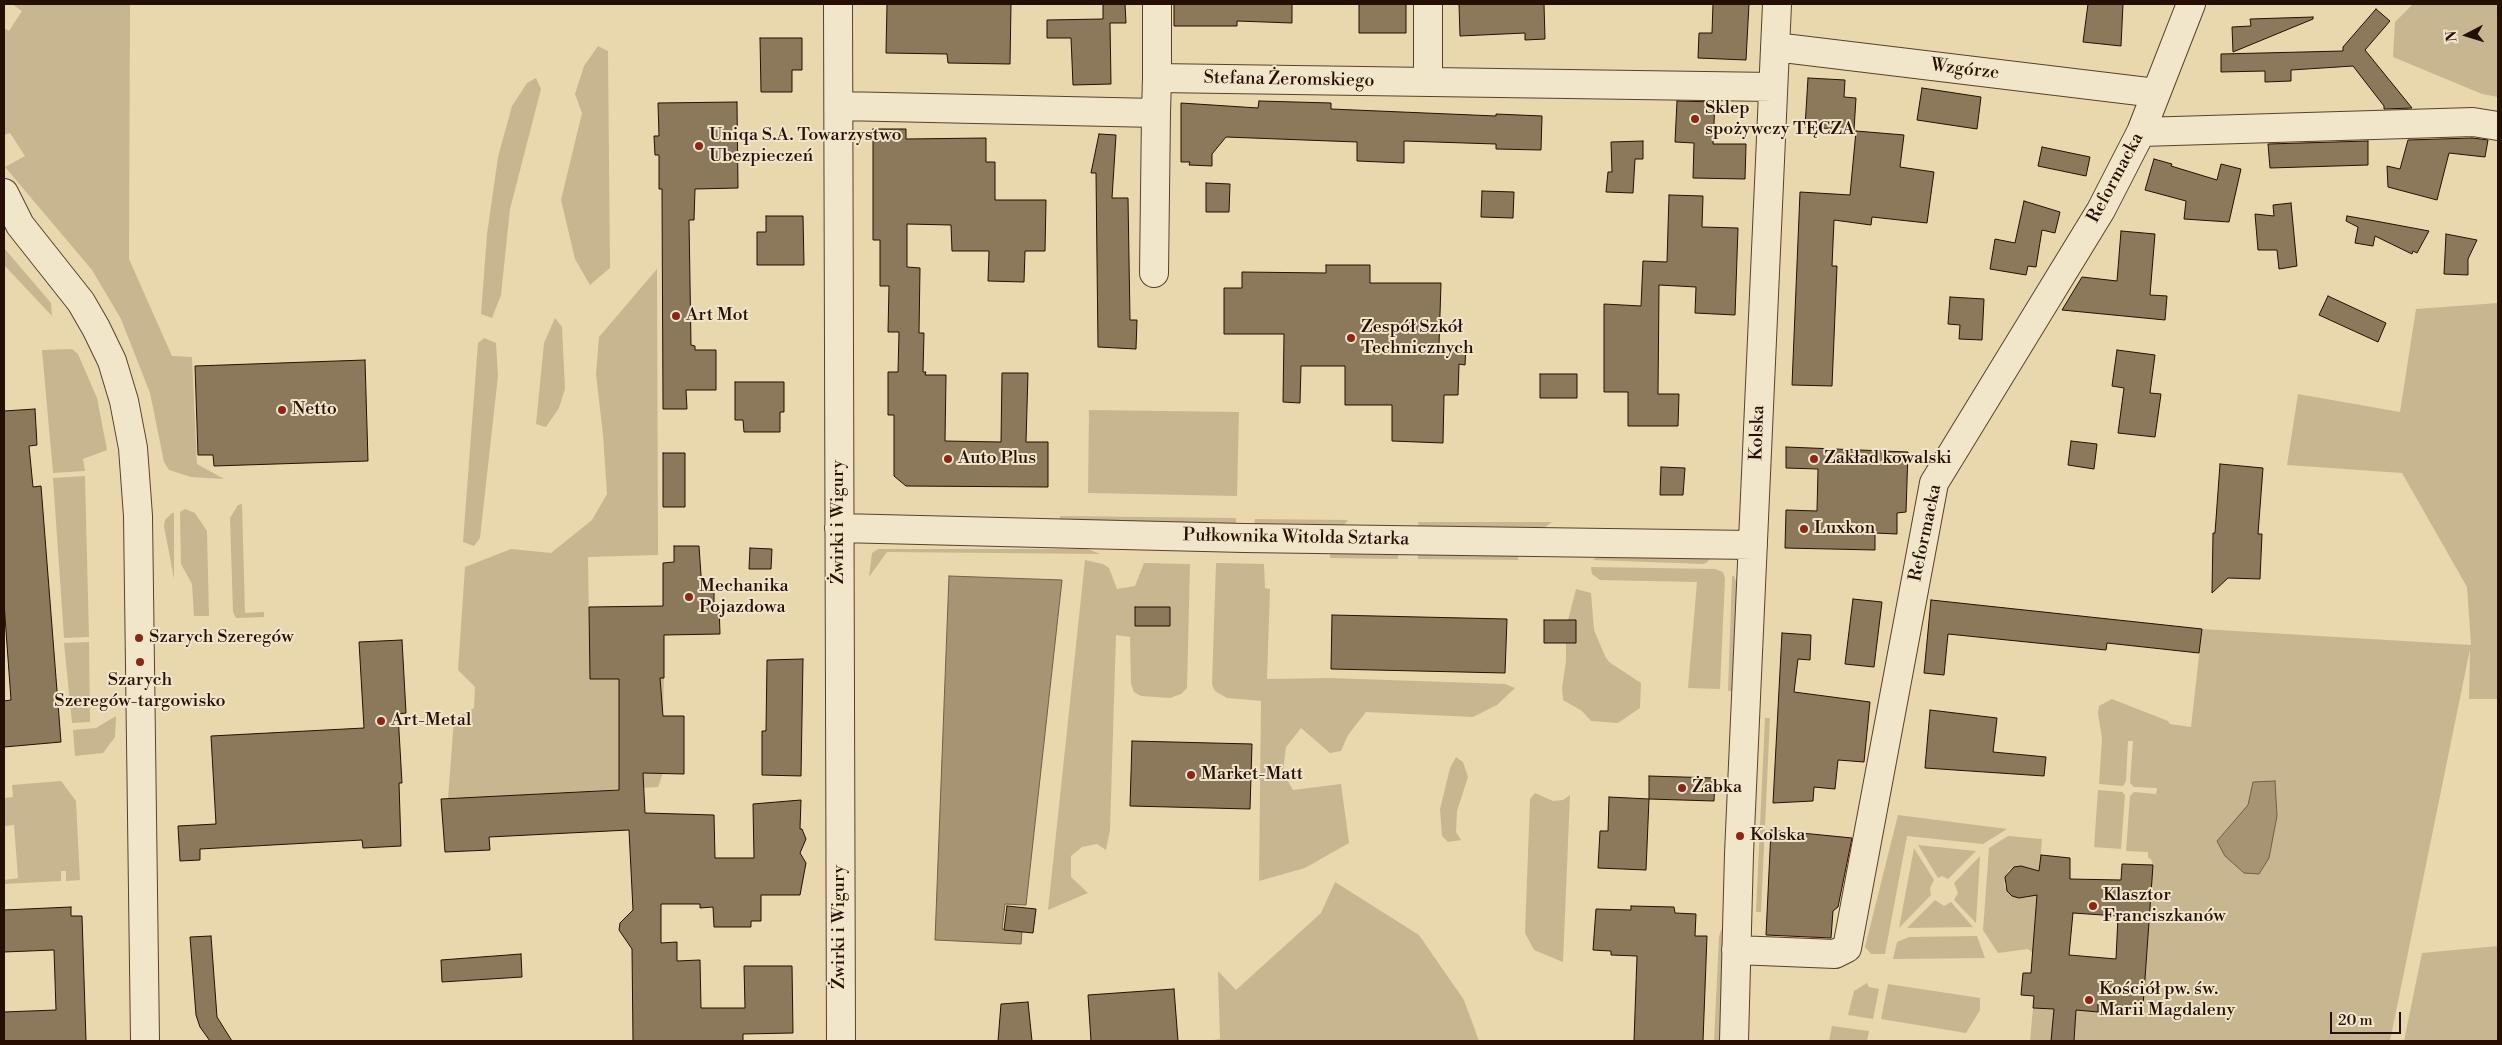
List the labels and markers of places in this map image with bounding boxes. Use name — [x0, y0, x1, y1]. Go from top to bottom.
place label: Sklep spożywczy TĘCZA — [1705, 98, 1855, 140]
marker: Sklep spożywczy TĘCZA — [1689, 113, 1701, 125]
place label: Uniqa S.A. Towarzystwo Ubezpieczeń — [709, 125, 902, 168]
marker: Uniqa S.A. Towarzystwo Ubezpieczeń — [693, 140, 705, 152]
place label: Art Mot — [686, 305, 749, 327]
marker: Art Mot — [670, 310, 682, 322]
place label: Zespół Szkół Technicznych — [1361, 317, 1474, 359]
marker: Zespół Szkół Technicznych — [1345, 332, 1357, 344]
place label: Netto — [292, 399, 337, 421]
marker: Netto — [276, 404, 288, 416]
place label: Auto Plus — [958, 448, 1036, 470]
place label: Zakład kowalski — [1824, 448, 1952, 470]
marker: Auto Plus — [942, 453, 954, 465]
marker: Zakład kowalski — [1808, 453, 1820, 465]
place label: Luxkon — [1814, 518, 1875, 540]
marker: Luxkon — [1798, 523, 1810, 535]
place label: Mechanika Pojazdowa — [699, 576, 789, 618]
marker: Mechanika Pojazdowa — [683, 591, 695, 603]
place label: Szarych Szeregów — [149, 627, 293, 649]
marker: Szarych Szeregów — [133, 632, 145, 644]
marker: Szarych Szeregów-targowisko — [134, 656, 146, 668]
place label: Szarych Szeregów-targowisko — [54, 670, 226, 712]
place label: Art-Metal — [391, 710, 471, 732]
marker: Art-Metal — [375, 715, 387, 727]
place label: Market-Matt — [1201, 764, 1303, 786]
marker: Market-Matt — [1185, 769, 1197, 781]
place label: Żabka — [1692, 777, 1742, 799]
marker: Żabka — [1676, 782, 1688, 794]
place label: Kolska — [1750, 825, 1805, 847]
marker: Kolska — [1734, 830, 1746, 842]
place label: Klasztor Franciszkanów — [2103, 885, 2226, 928]
marker: Klasztor Franciszkanów — [2087, 900, 2099, 912]
place label: Kościół pw. św. Marii Magdaleny — [2099, 979, 2235, 1022]
marker: Kościół pw. św. Marii Magdaleny — [2083, 994, 2095, 1006]

